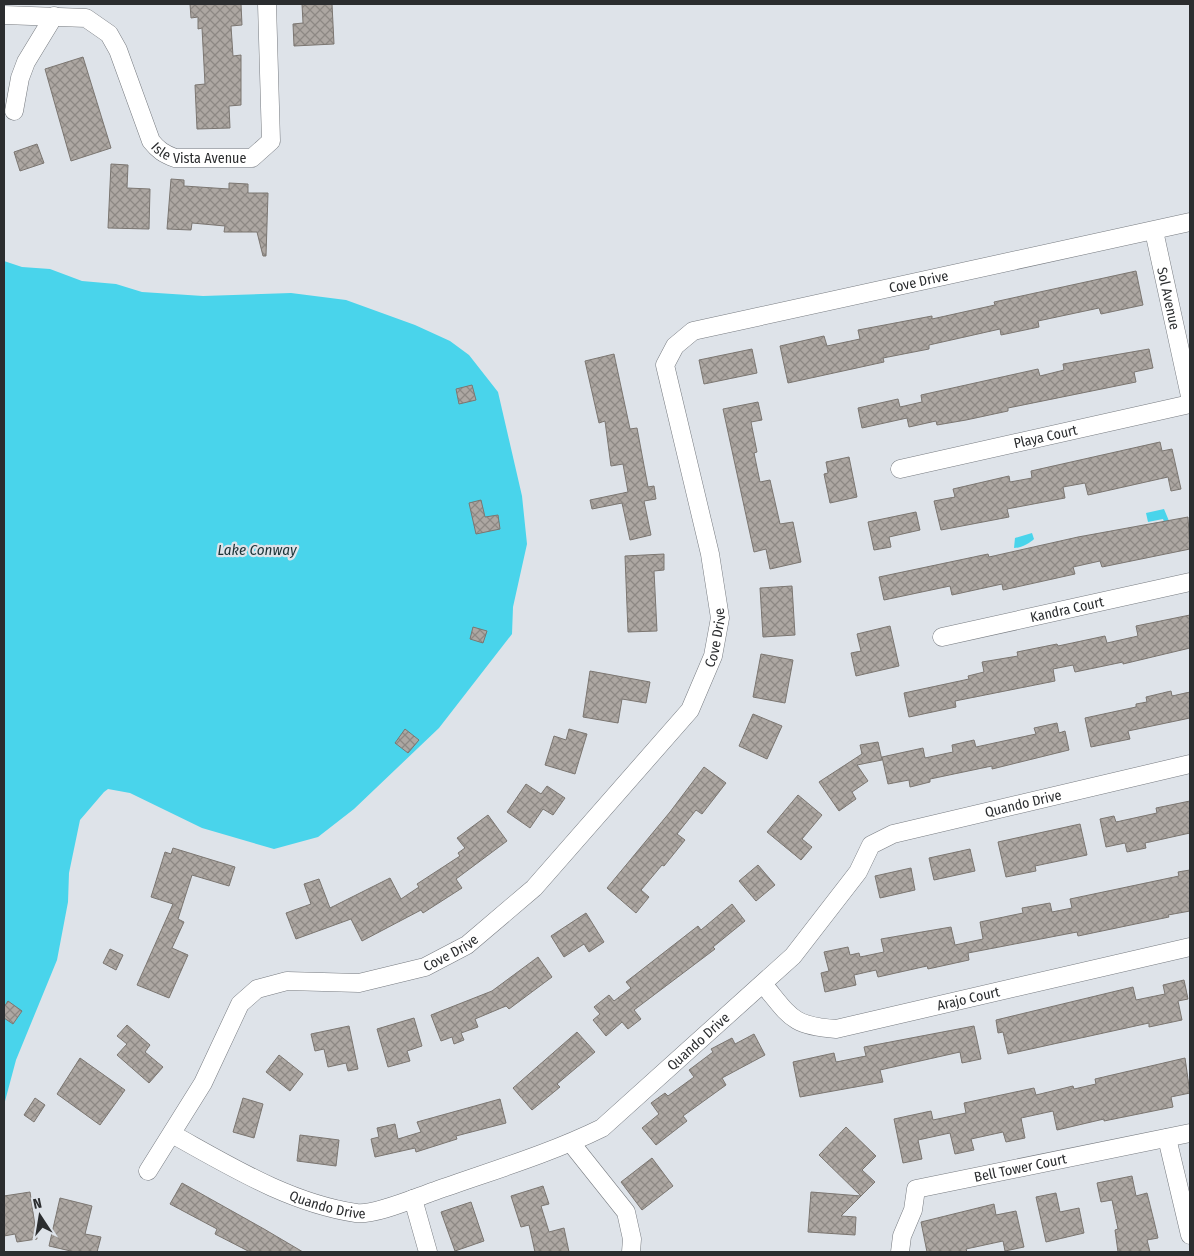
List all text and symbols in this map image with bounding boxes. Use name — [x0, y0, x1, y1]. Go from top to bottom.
street label: Isle Vista Avenue — [148, 139, 246, 167]
street label: Sol Avenue — [1154, 266, 1184, 331]
street label: Cove Drive — [887, 267, 950, 296]
street label: Playa Court — [1012, 421, 1079, 452]
water label: Lake Conway — [217, 541, 298, 559]
street label: Kandra Court — [1029, 593, 1106, 626]
street label: Cove Drive — [701, 607, 729, 670]
street label: Quando Drive — [983, 786, 1063, 821]
street label: Cove Drive — [420, 931, 482, 975]
street label: Arajo Court — [935, 983, 1002, 1014]
street label: Quando Drive — [663, 1009, 733, 1074]
street label: Bell Tower Court — [973, 1150, 1068, 1185]
street label: Quando Drive — [287, 1187, 366, 1222]
north arrow — [15, 1191, 65, 1241]
text: N — [32, 1195, 43, 1213]

